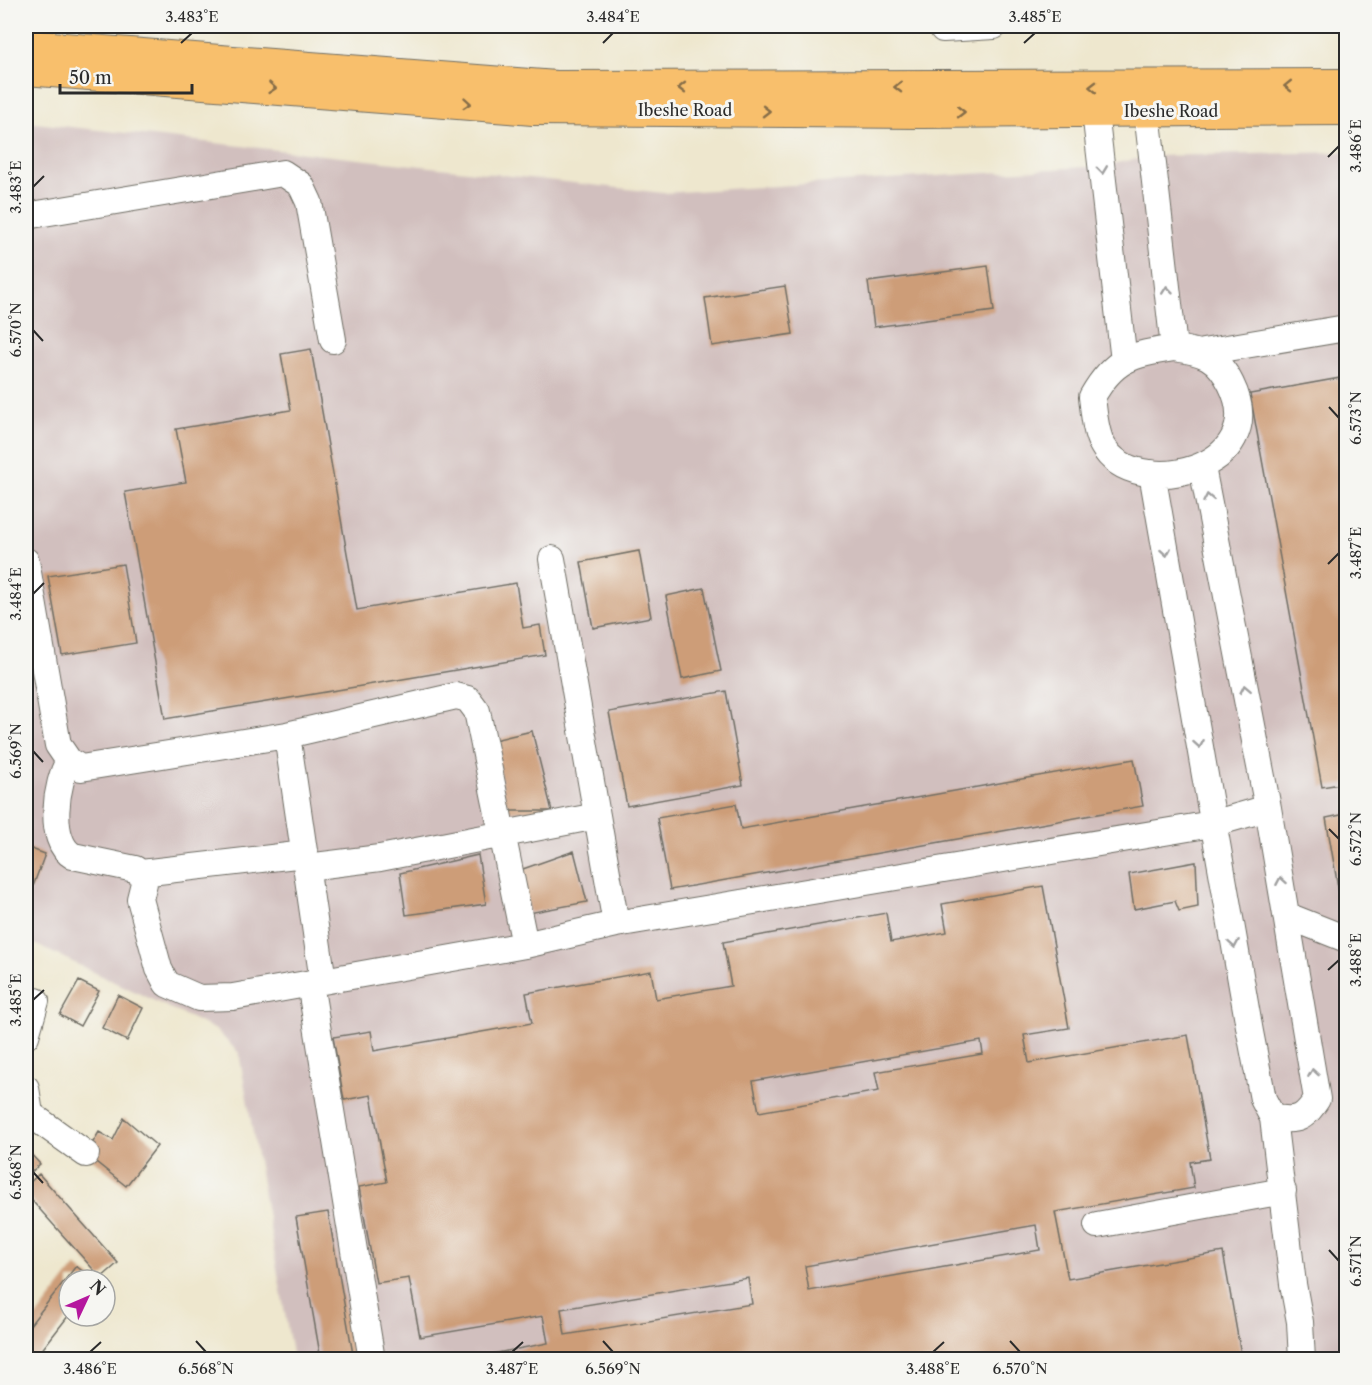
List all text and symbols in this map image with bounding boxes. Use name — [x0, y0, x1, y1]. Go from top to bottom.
text: 3.483°E — [165, 7, 219, 26]
text: 3.484°E — [586, 7, 640, 26]
text: 3.485°E — [1008, 7, 1062, 26]
scale bar — [60, 57, 192, 95]
text: 50 m — [69, 67, 112, 89]
one-way arrow — [1284, 80, 1293, 92]
one-way arrow — [268, 81, 277, 94]
one-way arrow — [894, 81, 903, 93]
one-way arrow — [1089, 81, 1098, 93]
one-way arrow — [678, 82, 687, 94]
one-way arrow — [462, 96, 471, 109]
street label: Ibeshe Road — [638, 100, 732, 120]
street label: Ibeshe Road — [1124, 101, 1218, 121]
one-way arrow — [762, 105, 771, 117]
one-way arrow — [957, 106, 966, 118]
text: 3.486°E — [1346, 119, 1365, 173]
text: 3.483°E — [6, 160, 25, 214]
one-way arrow — [1095, 165, 1107, 174]
one-way arrow — [1161, 285, 1174, 295]
text: 6.570°N — [6, 302, 25, 358]
text: 6.573°N — [1346, 391, 1365, 445]
one-way arrow — [1202, 493, 1215, 503]
text: 3.487°E — [1346, 527, 1365, 579]
one-way arrow — [1159, 547, 1171, 556]
text: 3.484°E — [6, 567, 25, 621]
one-way arrow — [1239, 684, 1252, 694]
text: 6.569°N — [6, 723, 25, 779]
one-way arrow — [1192, 739, 1204, 749]
text: 6.572°N — [1346, 812, 1365, 866]
one-way arrow — [1275, 876, 1288, 886]
text: 3.488°E — [1346, 933, 1365, 987]
one-way arrow — [1227, 938, 1240, 948]
text: 3.485°E — [6, 973, 25, 1027]
one-way arrow — [1308, 1068, 1320, 1078]
text: 6.568°N — [6, 1144, 25, 1200]
text: 6.571°N — [1346, 1235, 1365, 1287]
north arrow — [57, 1268, 117, 1328]
text: N — [86, 1276, 110, 1300]
text: 3.486°E — [63, 1359, 117, 1378]
text: 6.568°N — [178, 1359, 234, 1378]
text: 3.487°E — [486, 1359, 538, 1378]
text: 6.569°N — [585, 1359, 641, 1378]
text: 3.488°E — [906, 1359, 960, 1378]
text: 6.570°N — [992, 1359, 1048, 1378]

